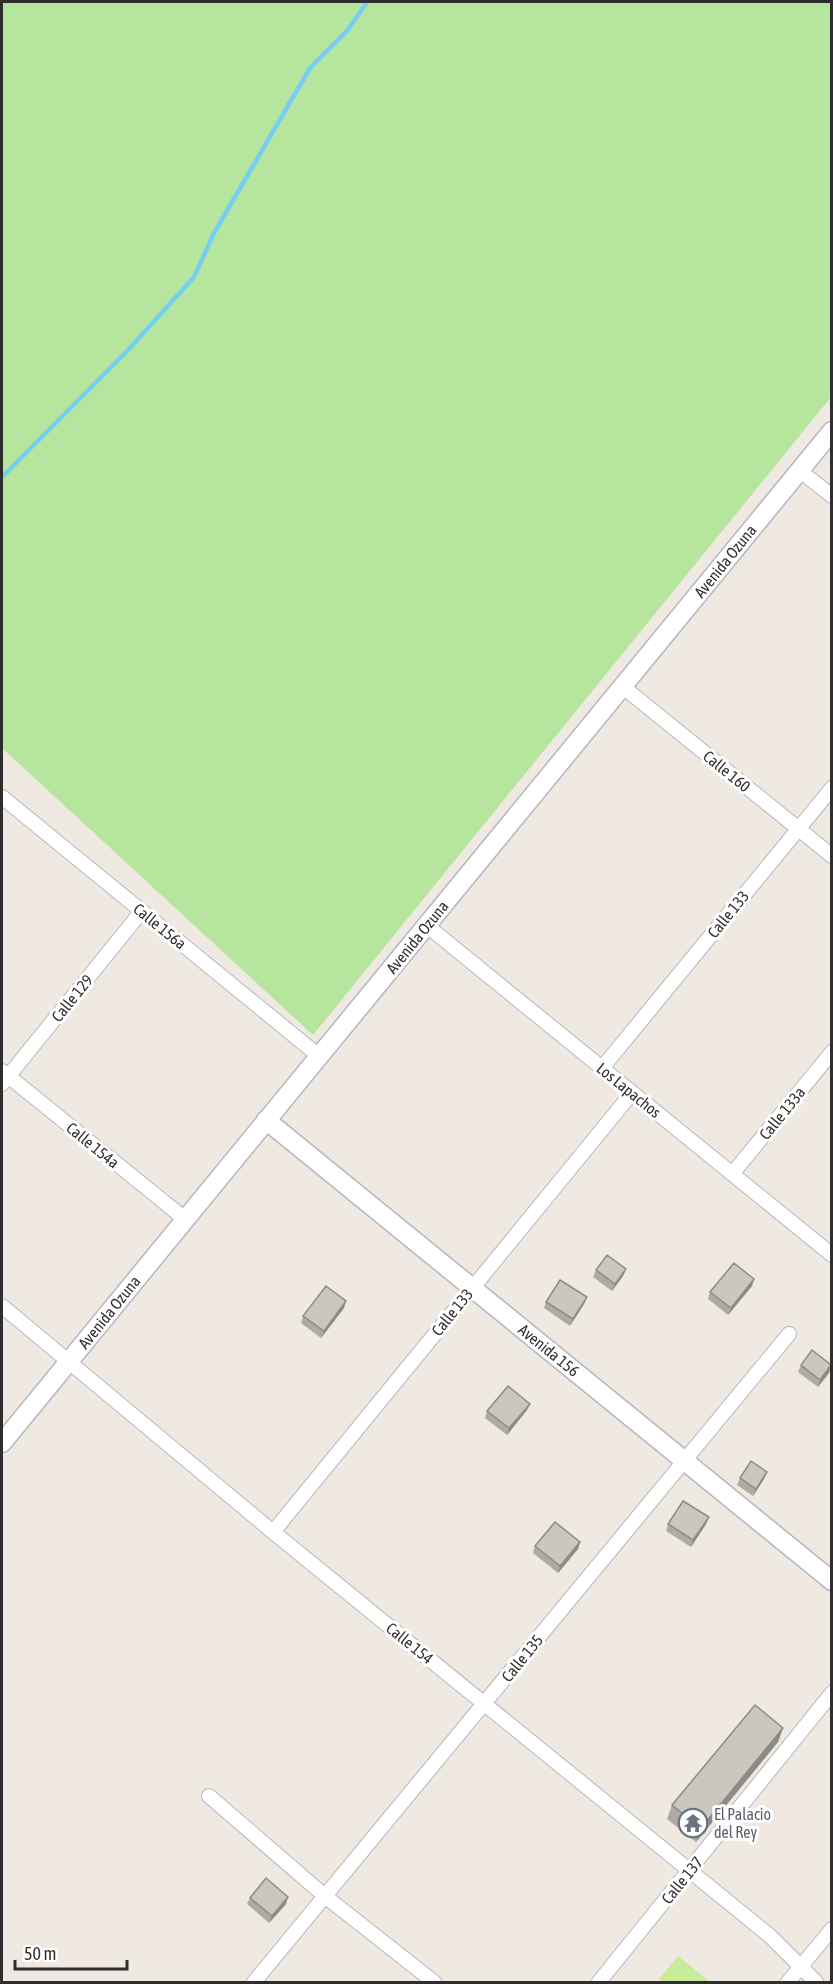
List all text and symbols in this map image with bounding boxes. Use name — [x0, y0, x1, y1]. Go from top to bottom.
street label: Avenida Ozuna — [690, 521, 760, 601]
street label: Calle 160 — [700, 747, 754, 795]
street label: Calle 133 — [704, 887, 752, 941]
street label: Avenida Ozuna — [382, 897, 452, 977]
street label: Calle 156a — [130, 899, 190, 953]
street label: Calle 129 — [48, 971, 96, 1025]
street label: Los Lapachos — [593, 1059, 665, 1122]
street label: Calle 133a — [755, 1083, 809, 1143]
street label: Calle 154a — [63, 1118, 123, 1172]
street label: Avenida Ozuna — [74, 1272, 144, 1352]
street label: Calle 133 — [428, 1285, 476, 1339]
street label: Avenida 156 — [515, 1320, 583, 1380]
street label: Calle 154 — [383, 1619, 437, 1667]
street label: Calle 135 — [498, 1631, 546, 1685]
place label: El Palacio del Rey — [714, 1805, 771, 1842]
temple icon: El Palacio del Rey — [677, 1807, 709, 1839]
street label: Calle 137 — [658, 1853, 706, 1907]
scale bar — [15, 1933, 128, 1971]
text: 50 m — [24, 1943, 56, 1964]

